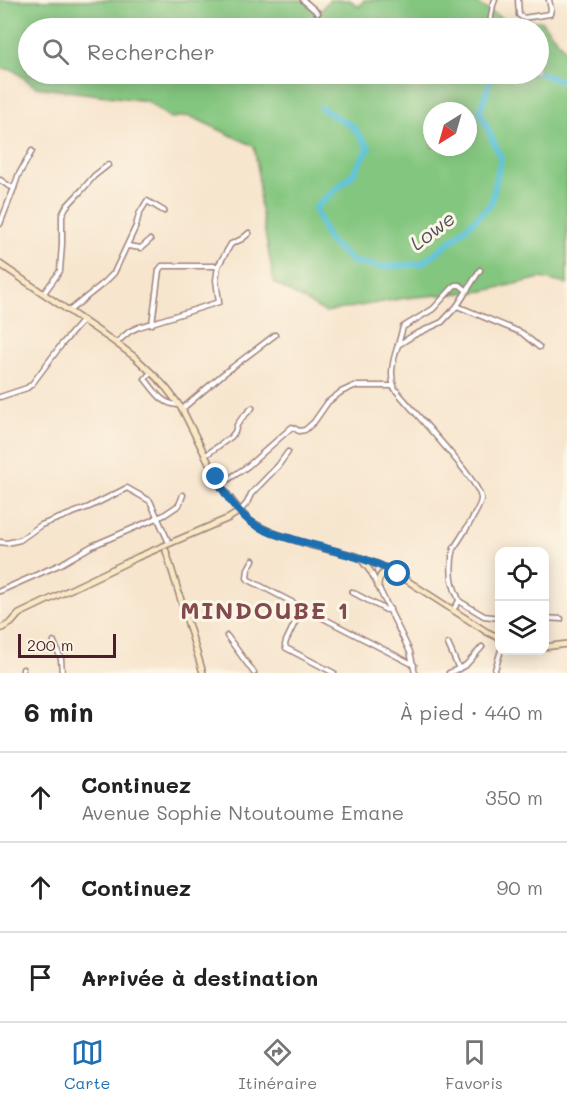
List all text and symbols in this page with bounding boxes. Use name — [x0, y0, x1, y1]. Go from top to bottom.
search box — [18, 18, 549, 84]
icon: search — [39, 35, 72, 68]
text: Rechercher — [87, 37, 215, 66]
north arrow — [423, 102, 477, 156]
water label: Lowe — [404, 204, 460, 256]
route end — [202, 463, 228, 489]
map controls — [495, 547, 549, 655]
button: locate — [495, 547, 549, 601]
route start — [384, 560, 410, 586]
district label: MINDOUBE 1 — [180, 594, 350, 625]
button: layers — [495, 601, 549, 655]
scale bar — [18, 631, 116, 658]
text: 200 m — [27, 634, 74, 655]
text: 6 min — [24, 695, 93, 729]
text: À pied · 440 m — [400, 699, 543, 725]
text: Continuez — [81, 770, 191, 799]
icon: ahead — [24, 781, 57, 814]
text: 350 m — [485, 784, 543, 810]
text: Avenue Sophie Ntoutoume Emane — [81, 799, 404, 825]
icon: ahead — [24, 871, 57, 904]
text: Continuez — [81, 873, 191, 902]
text: 90 m — [497, 874, 543, 900]
icon: arrive — [24, 961, 57, 994]
text: Arrivée à destination — [81, 963, 318, 992]
tab: Carte — [64, 1036, 110, 1093]
tab: Itinéraire — [239, 1036, 317, 1093]
tab: Favoris — [445, 1036, 503, 1093]

